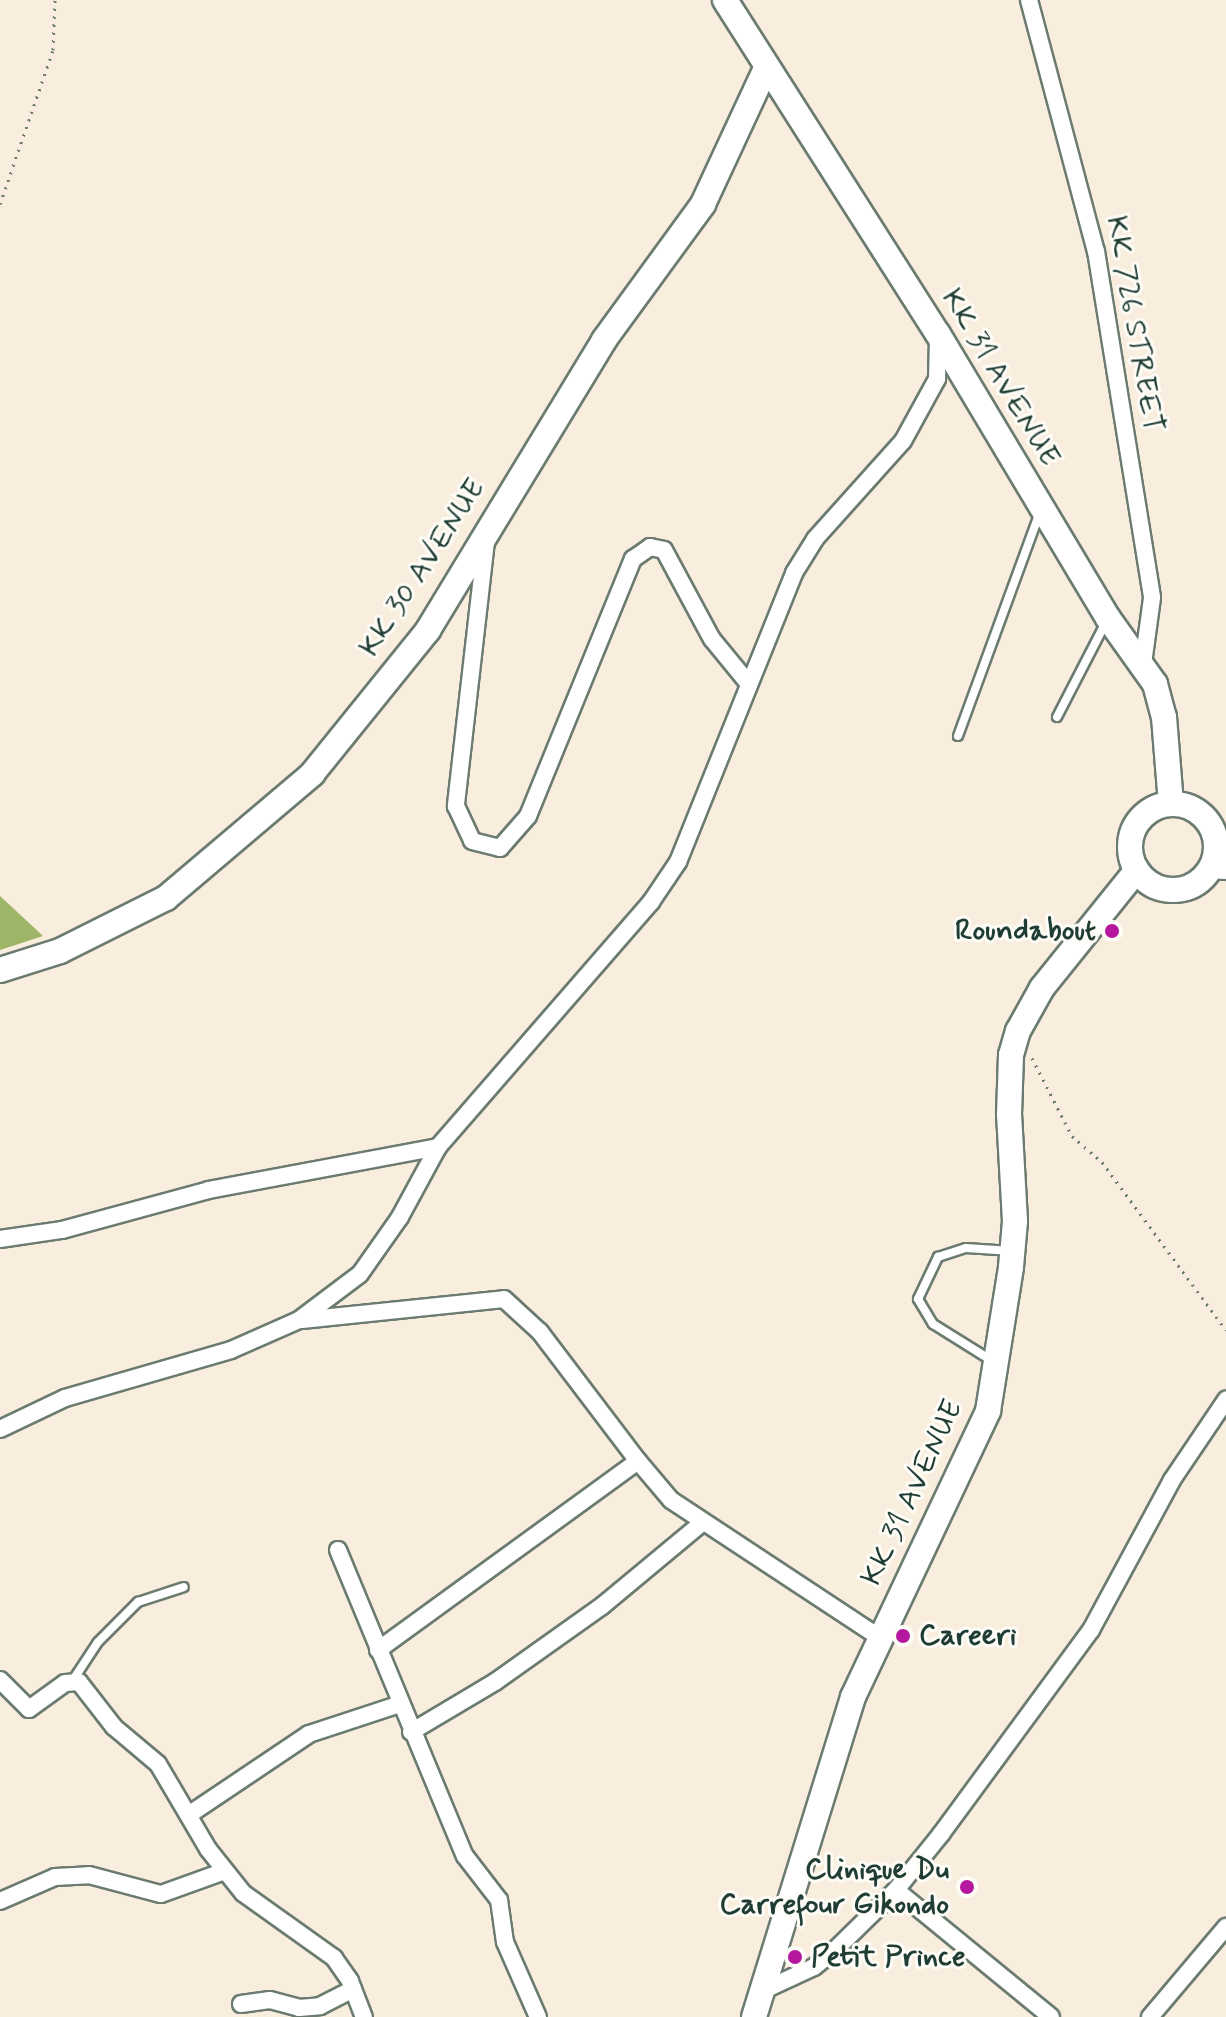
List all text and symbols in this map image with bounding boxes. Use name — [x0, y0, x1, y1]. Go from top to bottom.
street label: KK 726 STREET — [1097, 213, 1171, 435]
street label: KK 31 AVENUE — [933, 283, 1067, 473]
street label: KK 30 AVENUE — [352, 472, 494, 664]
place label: Roundabout — [955, 913, 1096, 949]
marker: Roundabout — [1103, 922, 1121, 940]
street label: KK 31 AVENUE — [854, 1394, 972, 1592]
place label: Careeri — [919, 1618, 1017, 1654]
marker: Careeri — [894, 1627, 912, 1645]
place label: Clinique Du Carrefour Gikondo — [711, 1852, 949, 1922]
marker: Clinique Du Carrefour Gikondo — [956, 1876, 978, 1898]
place label: Petit Prince — [811, 1939, 970, 1975]
marker: Petit Prince — [786, 1948, 804, 1966]

